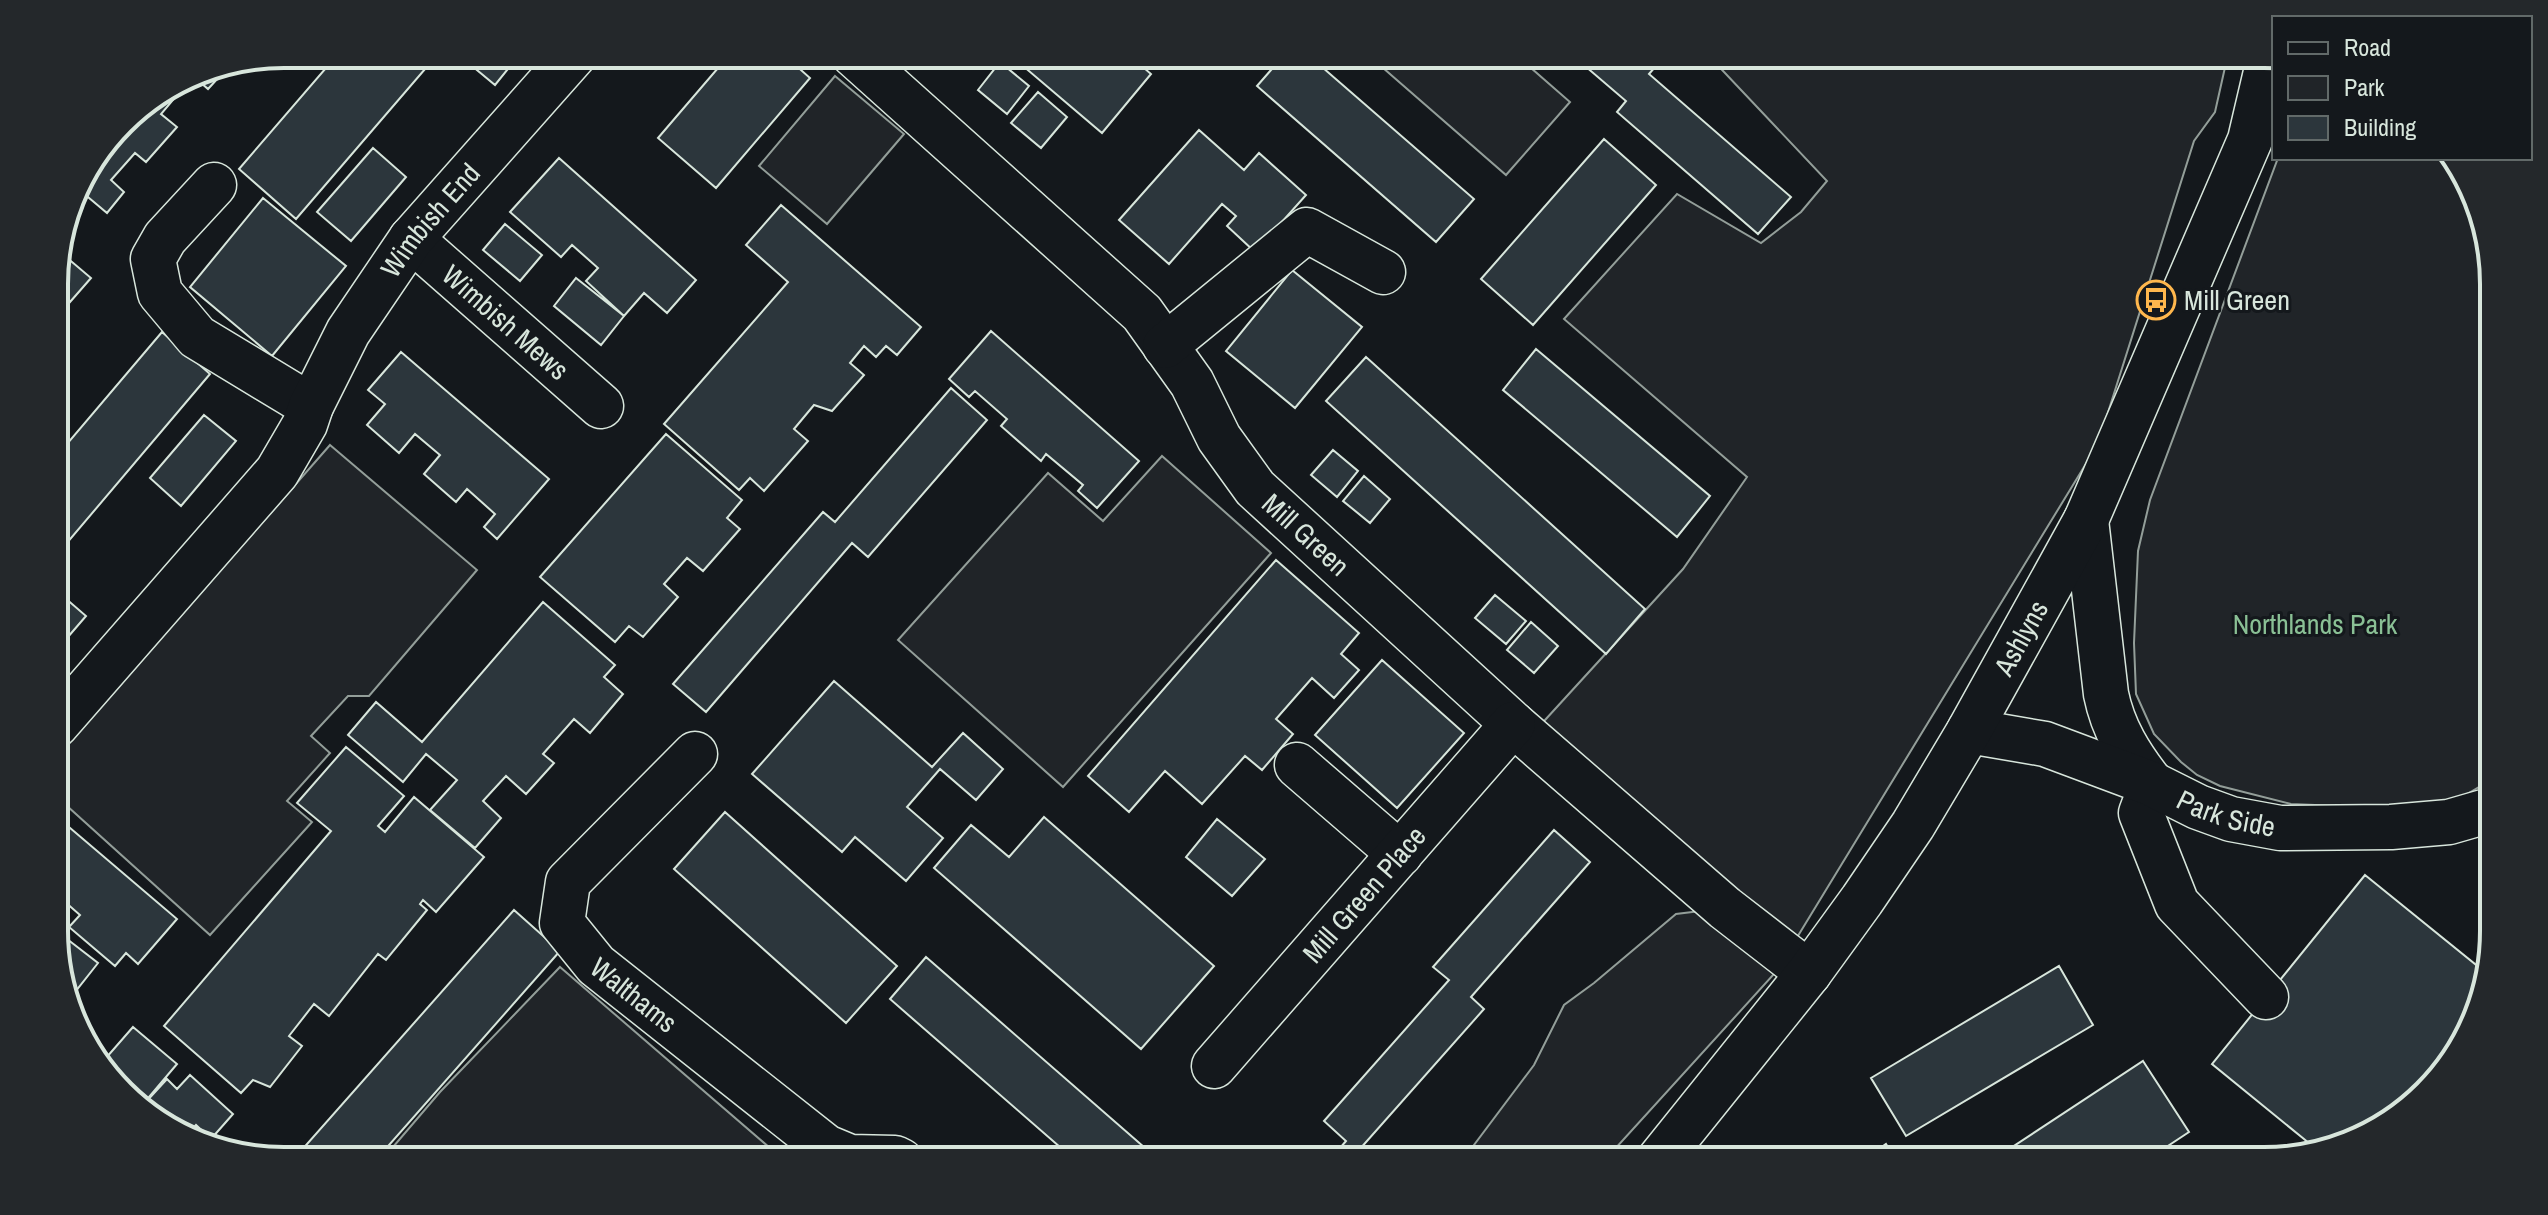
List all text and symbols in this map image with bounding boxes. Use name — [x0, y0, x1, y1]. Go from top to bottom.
legend — [2272, 16, 2532, 160]
text: Road — [2344, 31, 2391, 63]
text: Park — [2344, 71, 2385, 103]
text: Building — [2344, 111, 2416, 143]
street label: Wimbish End — [371, 155, 489, 285]
street label: Wimbish Mews — [434, 256, 577, 388]
bus stop icon: Mill Green — [2135, 279, 2177, 321]
place label: Mill Green — [2184, 281, 2290, 319]
street label: Mill Green — [1254, 485, 1358, 584]
street label: Ashlyns — [1984, 593, 2057, 683]
park label: Northlands Park — [2233, 605, 2398, 643]
street label: Park Side — [2171, 781, 2278, 846]
street label: Mill Green Place — [1294, 818, 1434, 971]
street label: Walthams — [582, 949, 685, 1041]

